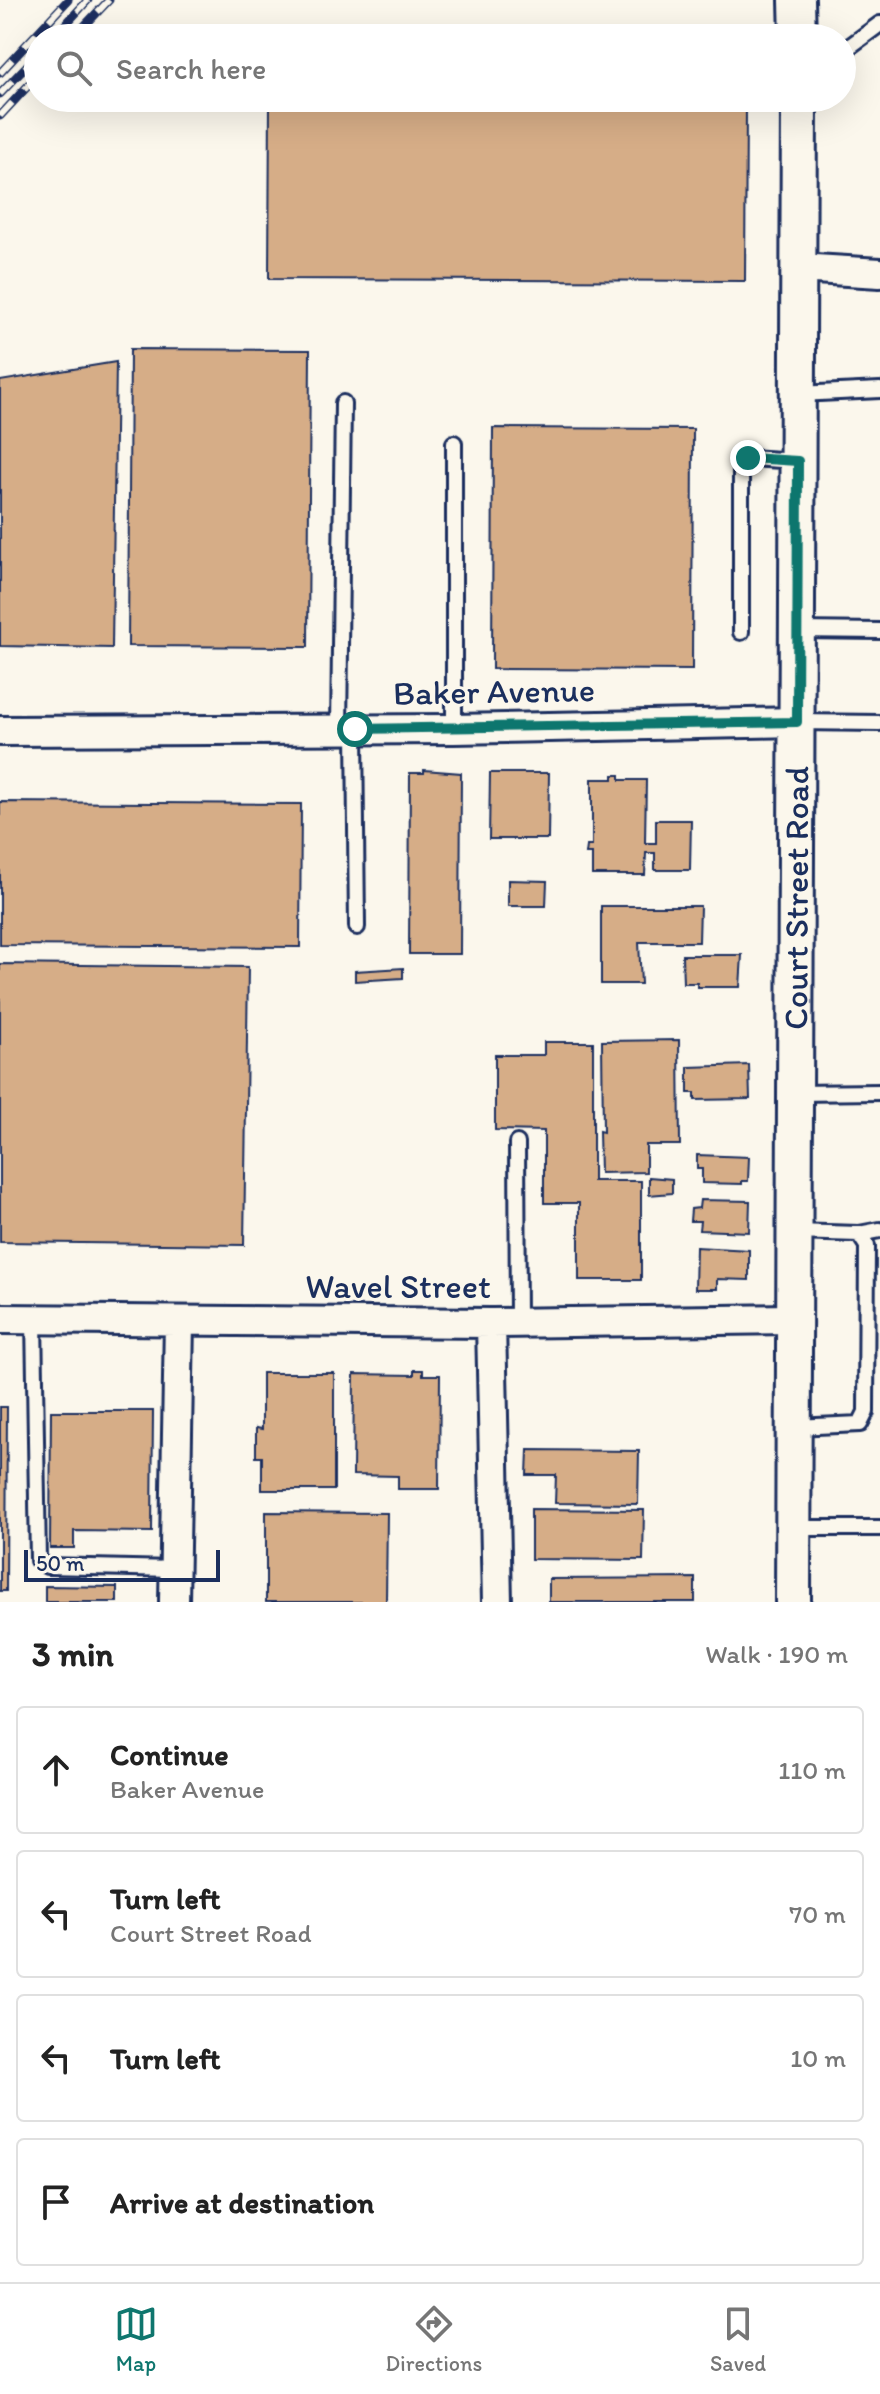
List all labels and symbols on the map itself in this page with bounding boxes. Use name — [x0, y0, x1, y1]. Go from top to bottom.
route end — [730, 440, 766, 476]
street label: Baker Avenue — [393, 669, 595, 714]
route start — [337, 711, 373, 747]
street label: Court Street Road — [775, 765, 817, 1030]
street label: Wavel Street — [305, 1266, 491, 1307]
scale bar — [24, 1546, 220, 1582]

